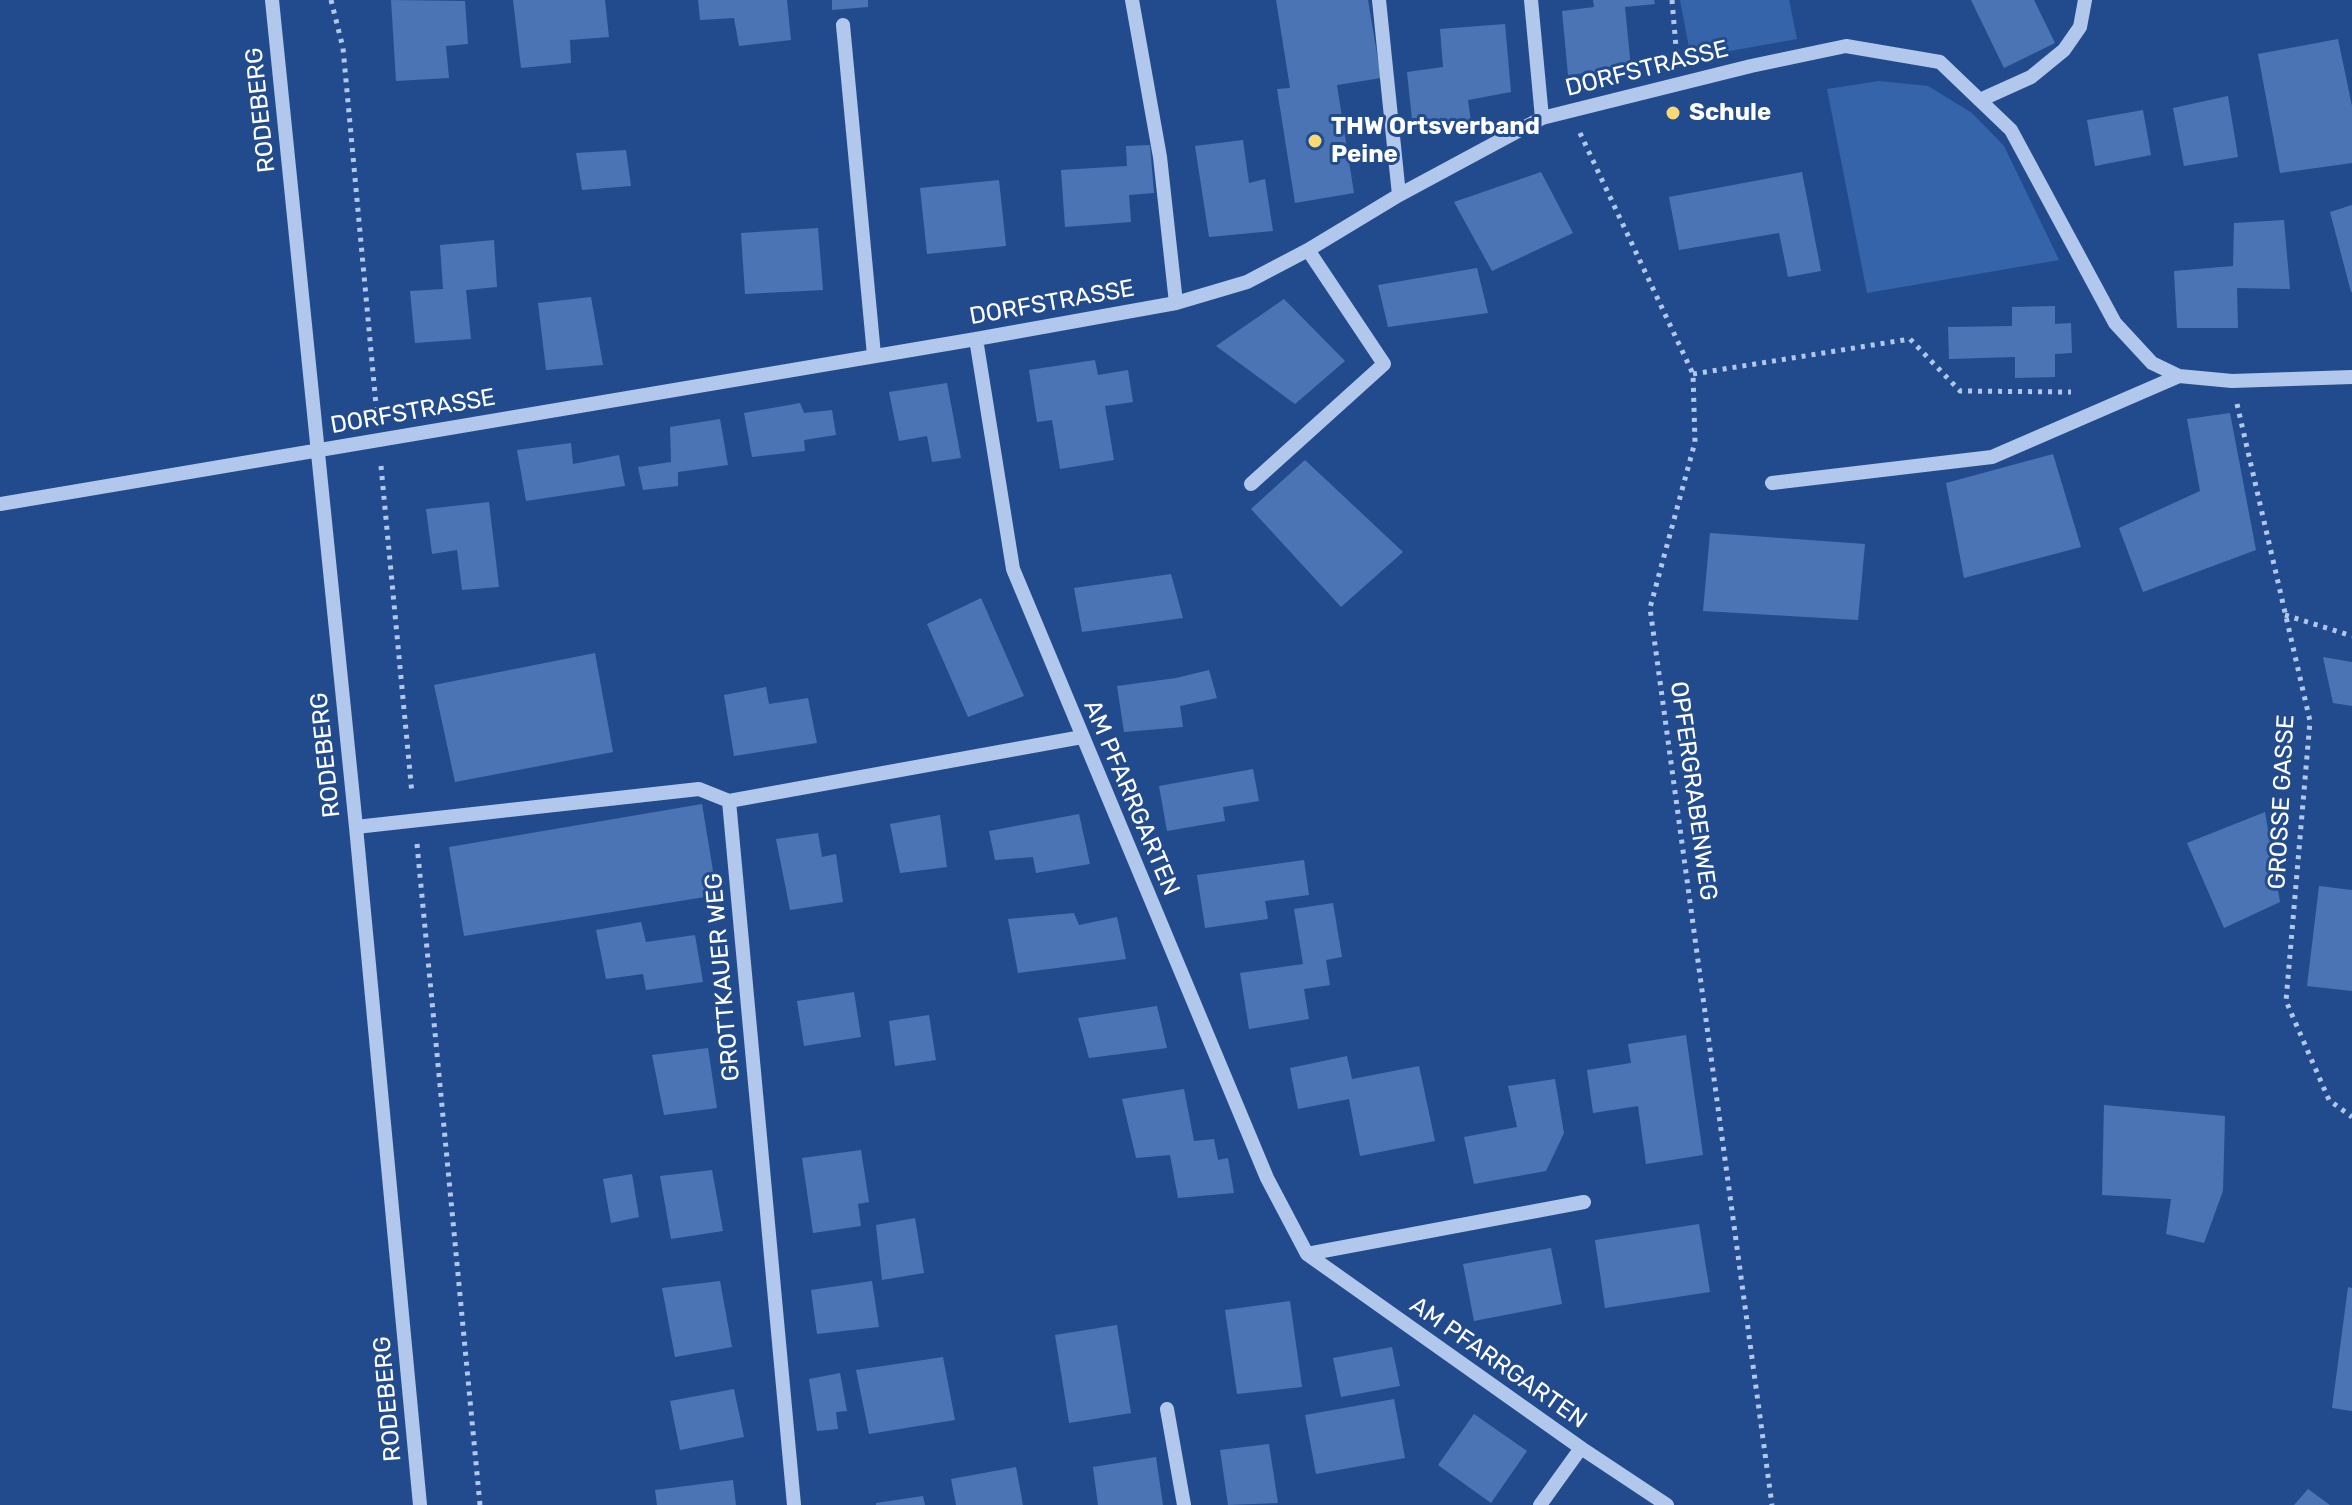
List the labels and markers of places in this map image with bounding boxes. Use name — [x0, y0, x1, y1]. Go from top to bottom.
place label: Schule — [1689, 99, 1771, 127]
marker: Schule — [1664, 104, 1682, 122]
place label: THW Ortsverband Peine — [1331, 113, 1540, 169]
marker: THW Ortsverband Peine — [1306, 132, 1324, 150]

